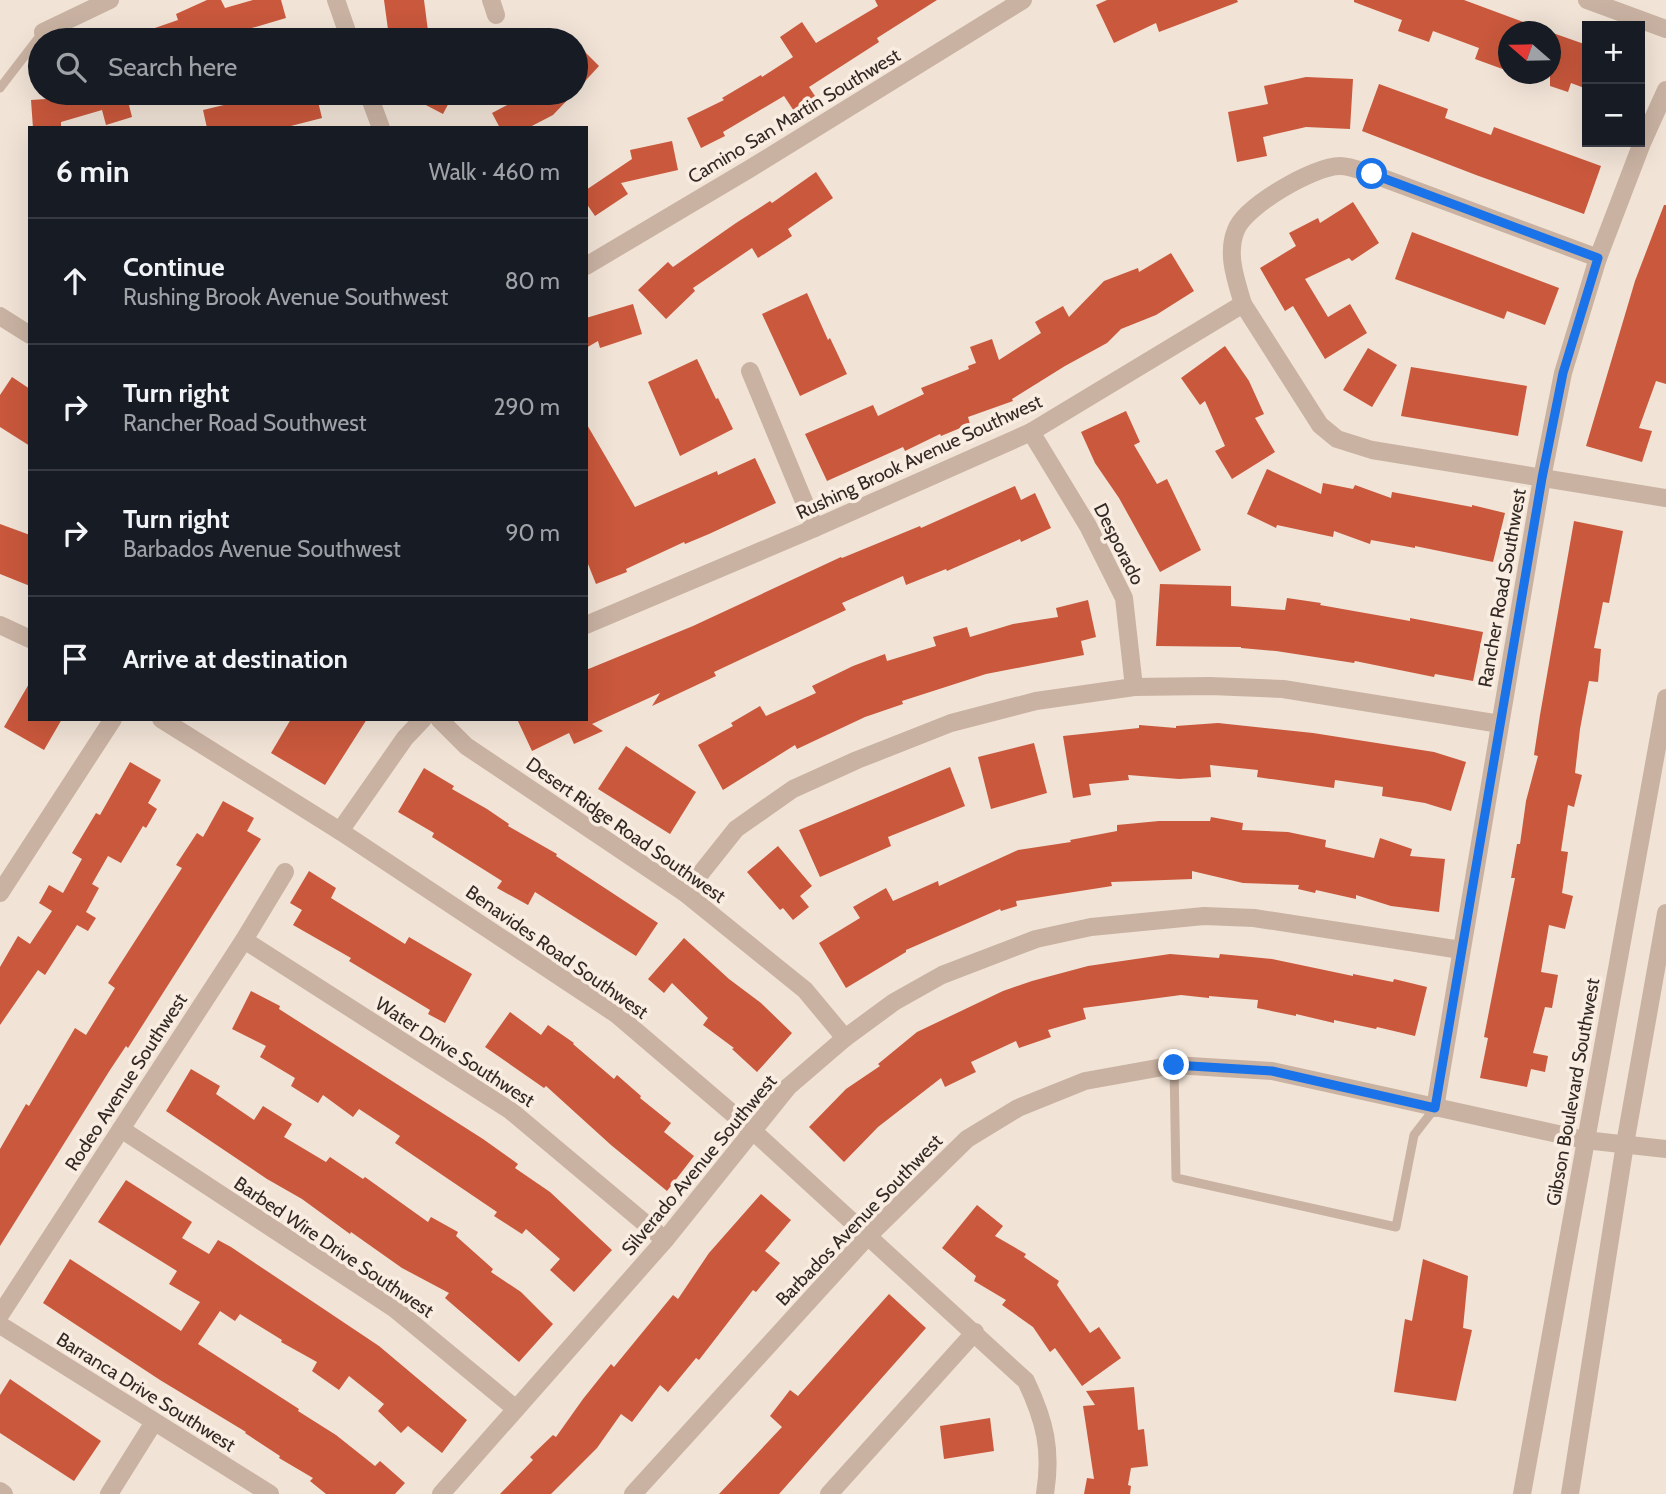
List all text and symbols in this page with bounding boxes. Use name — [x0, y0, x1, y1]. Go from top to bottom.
north arrow — [1498, 21, 1561, 84]
map controls — [1582, 21, 1645, 147]
button: + — [1582, 21, 1645, 84]
search box — [28, 28, 588, 105]
street label: Camino San Martin Southwest — [684, 43, 905, 189]
icon: search — [52, 48, 90, 86]
text: Search here — [108, 51, 237, 83]
button: − — [1582, 84, 1645, 147]
text: 6 min — [56, 153, 129, 190]
text: Walk · 460 m — [429, 158, 560, 186]
route start — [1356, 158, 1387, 189]
text: Continue — [123, 251, 225, 283]
icon: ahead — [56, 262, 94, 300]
text: 80 m — [505, 267, 560, 295]
text: Rushing Brook Avenue Southwest — [123, 283, 448, 311]
text: Turn right — [123, 377, 229, 409]
icon: right — [56, 388, 94, 426]
street label: Rushing Brook Avenue Southwest — [792, 390, 1046, 524]
text: 290 m — [493, 393, 560, 421]
text: Rancher Road Southwest — [123, 409, 367, 437]
street label: Rancher Road Southwest — [1473, 486, 1531, 689]
street label: Desporado — [1089, 499, 1149, 589]
text: Turn right — [123, 503, 229, 535]
icon: right — [56, 514, 94, 552]
text: 90 m — [506, 519, 560, 547]
text: Barbados Avenue Southwest — [123, 535, 401, 563]
icon: arrive — [56, 640, 94, 678]
text: Arrive at destination — [123, 643, 348, 675]
street label: Desert Ridge Road Southwest — [522, 752, 731, 908]
street label: Benavides Road Southwest — [461, 880, 653, 1024]
street label: Gibson Boulevard Southwest — [1542, 976, 1604, 1208]
street label: Rodeo Avenue Southwest — [60, 989, 192, 1175]
street label: Water Drive Southwest — [371, 992, 539, 1112]
route end — [1158, 1049, 1189, 1080]
street label: Silverado Avenue Southwest — [617, 1070, 782, 1260]
street label: Barbados Avenue Southwest — [771, 1129, 947, 1311]
street label: Barbed Wire Drive Southwest — [230, 1172, 439, 1323]
street label: Barranca Drive Southwest — [52, 1327, 240, 1457]

